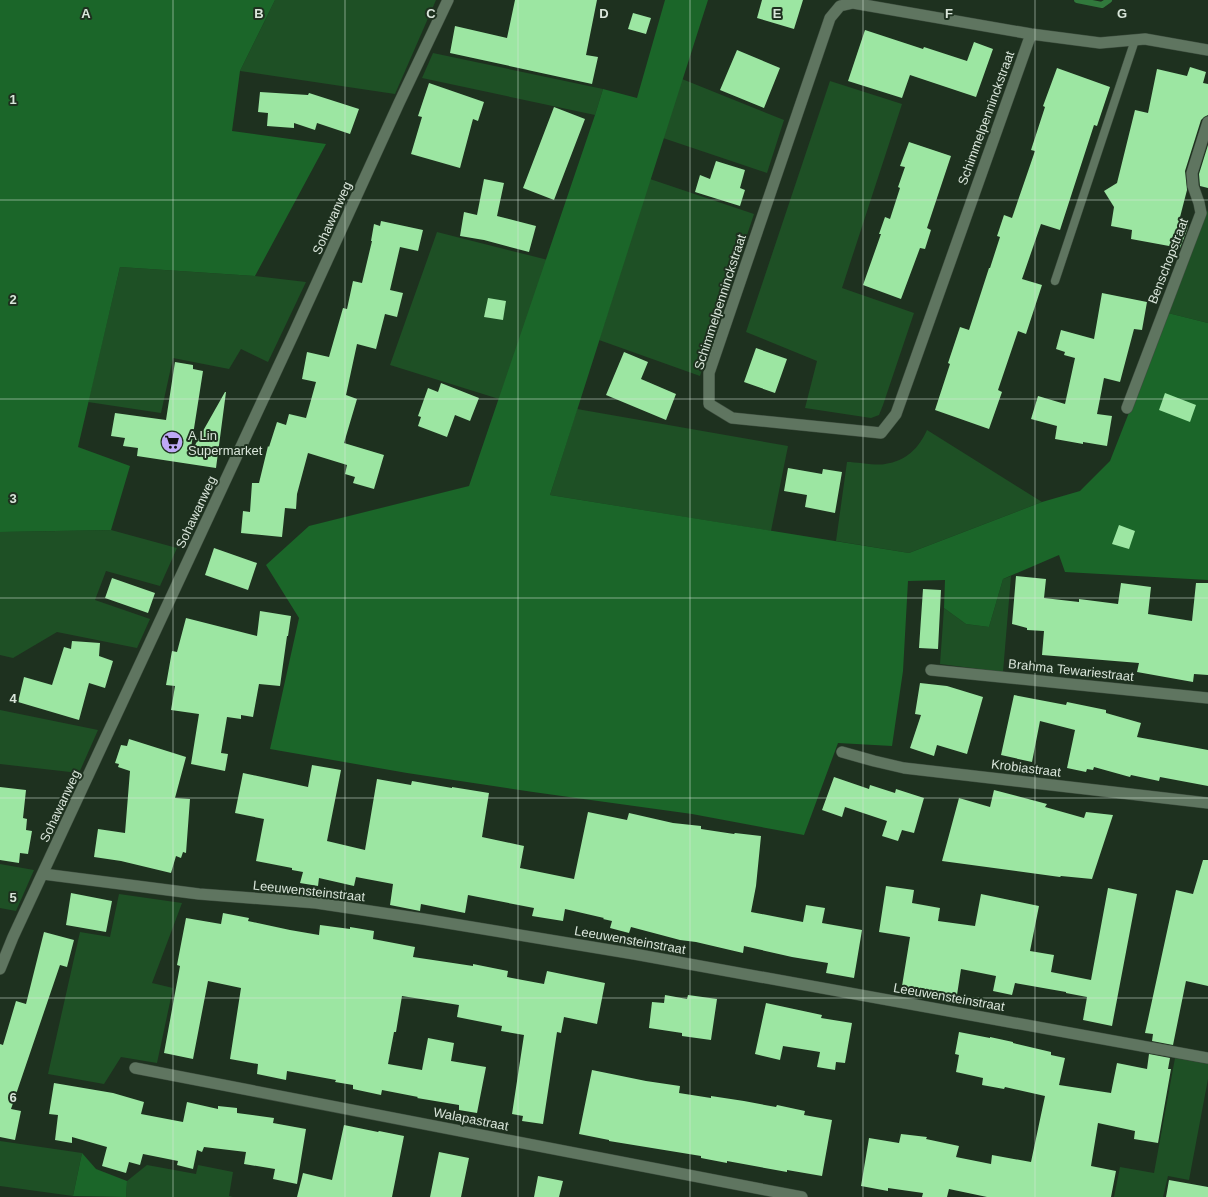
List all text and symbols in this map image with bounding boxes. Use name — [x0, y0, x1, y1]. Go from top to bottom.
text: A — [81, 6, 91, 21]
text: B — [254, 6, 264, 21]
text: C — [426, 6, 436, 21]
text: D — [599, 6, 609, 21]
text: E — [773, 6, 782, 21]
text: F — [945, 6, 953, 21]
text: G — [1117, 6, 1127, 21]
street label: Schimmelpenninckstraat — [955, 49, 1017, 187]
text: 1 — [9, 92, 17, 107]
street label: Sohawanweg — [309, 179, 355, 257]
street label: Benschopstraat — [1145, 216, 1191, 306]
street label: Schimmelpenninckstraat — [691, 232, 749, 372]
text: 2 — [9, 292, 17, 307]
place label: A Lin Supermarket — [188, 428, 263, 458]
supermarket icon: A Lin Supermarket — [159, 429, 185, 455]
street label: Sohawanweg — [173, 473, 219, 551]
text: 3 — [9, 491, 17, 506]
street label: Brahma Tewariestraat — [1007, 656, 1135, 684]
text: 4 — [9, 691, 17, 706]
street label: Krobiastraat — [990, 756, 1062, 780]
street label: Sohawanweg — [37, 767, 83, 845]
street label: Leeuwensteinstraat — [252, 878, 366, 904]
text: 5 — [9, 890, 17, 905]
street label: Leeuwensteinstraat — [573, 923, 687, 957]
street label: Leeuwensteinstraat — [892, 980, 1006, 1014]
text: 6 — [9, 1090, 17, 1105]
street label: Walapastraat — [432, 1104, 510, 1134]

